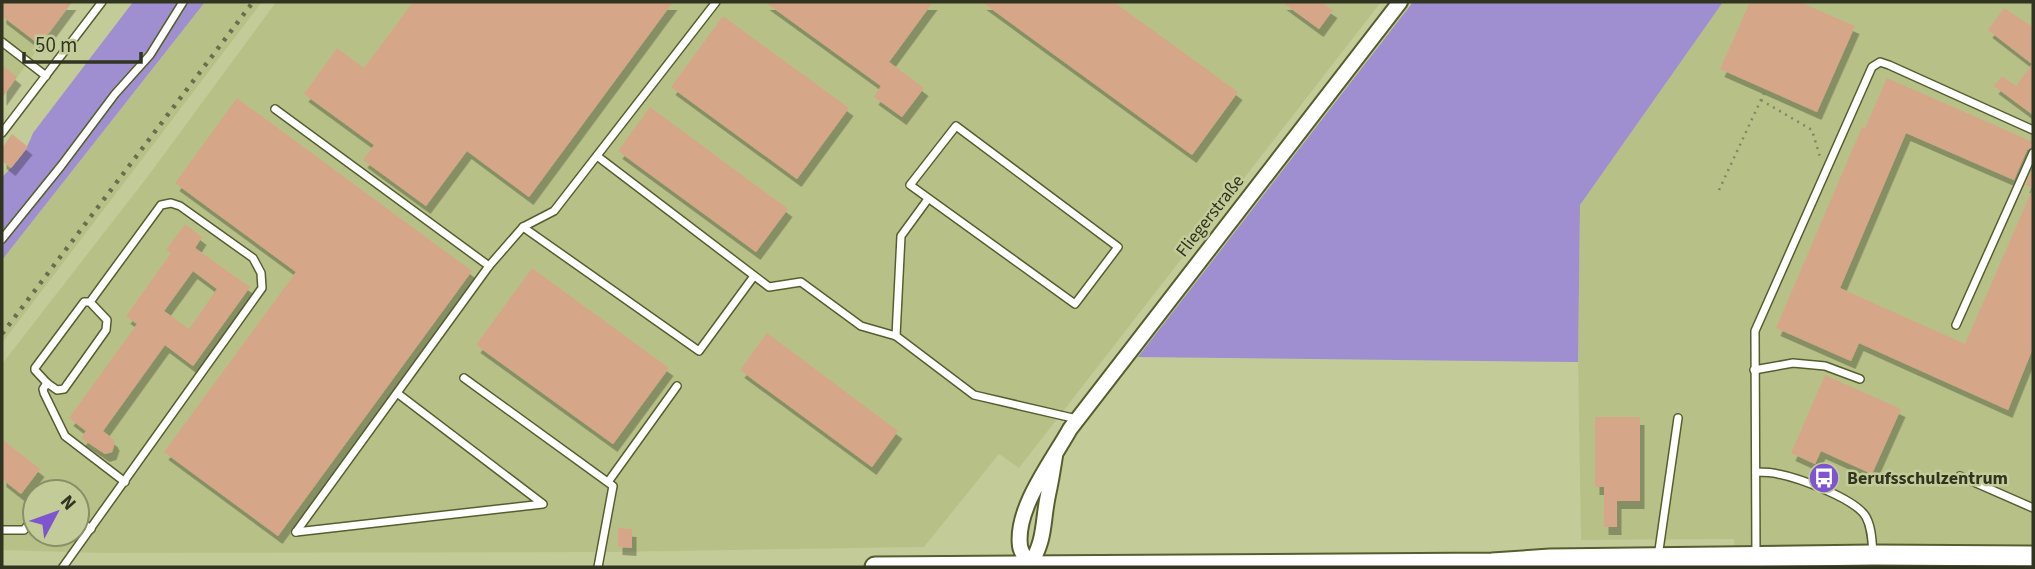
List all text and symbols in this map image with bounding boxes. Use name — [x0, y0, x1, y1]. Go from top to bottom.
scale bar — [24, 21, 142, 65]
text: 50 m — [35, 30, 77, 60]
street label: Fliegerstraße — [1170, 170, 1250, 262]
bus stop icon: Berufsschulzentrum — [1807, 461, 1841, 495]
place label: Berufsschulzentrum — [1847, 466, 2008, 491]
north arrow — [21, 478, 91, 548]
text: N — [53, 489, 82, 516]

